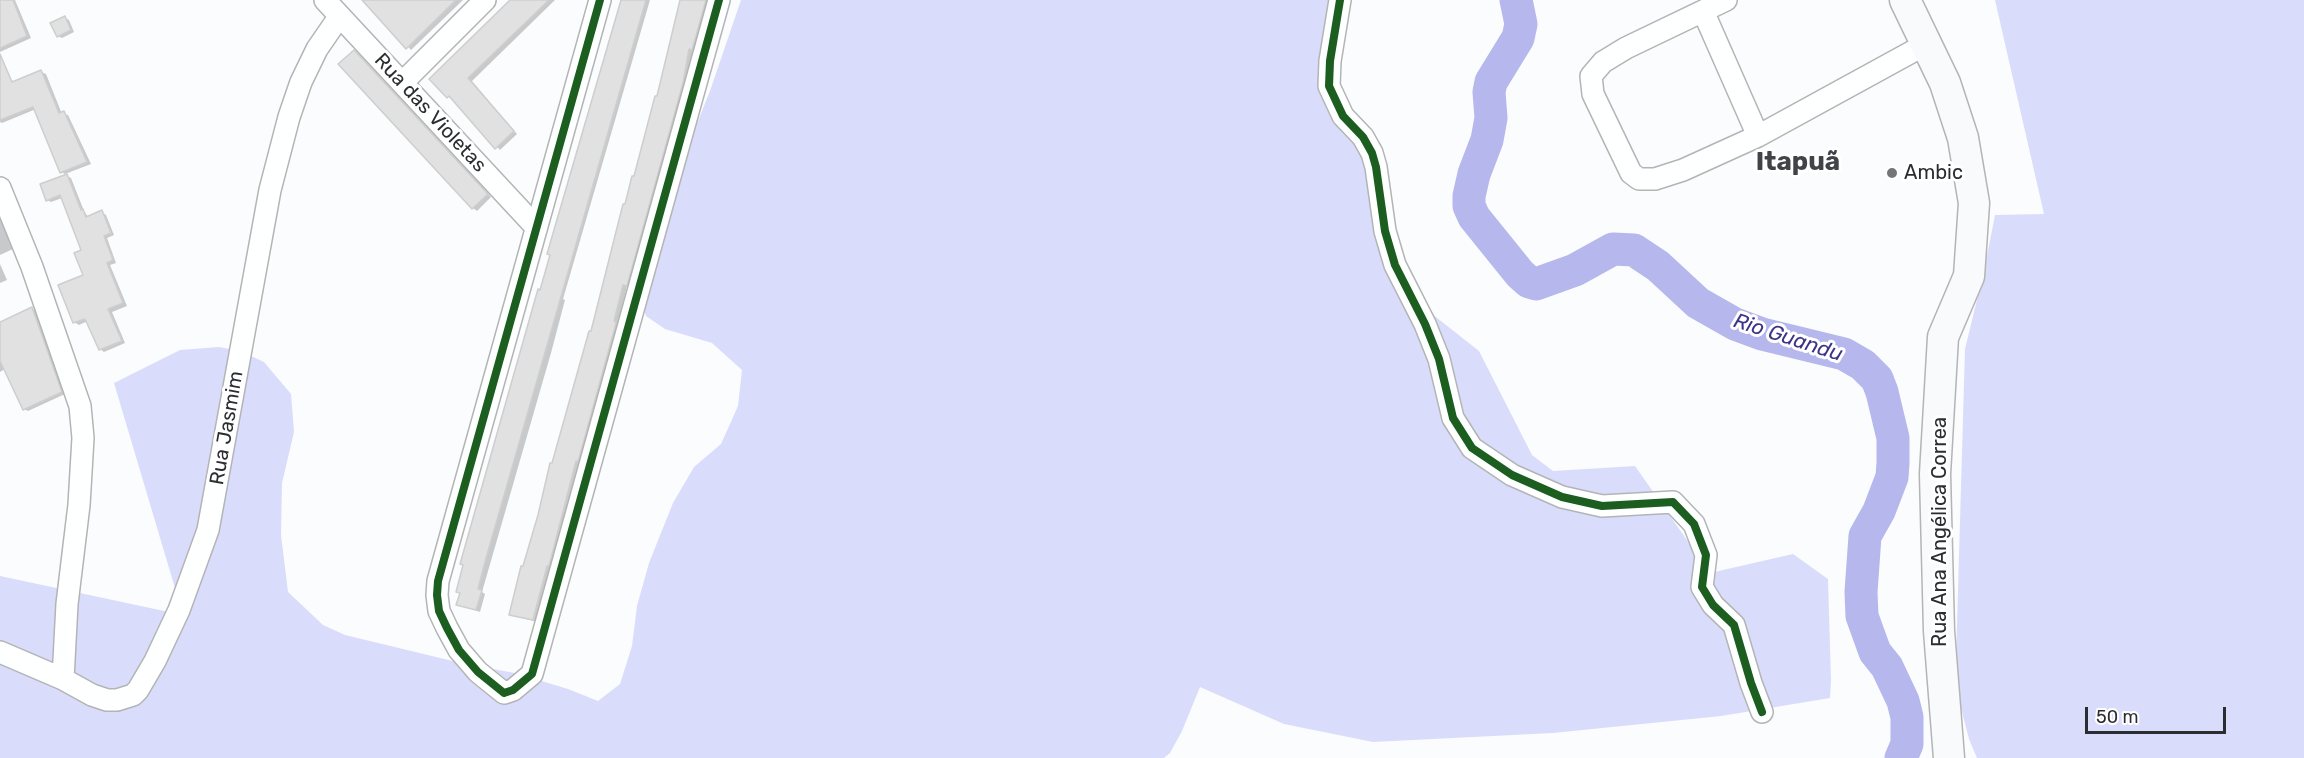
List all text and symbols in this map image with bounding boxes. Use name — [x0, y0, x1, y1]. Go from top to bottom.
street label: Rua das Violetas — [369, 49, 491, 177]
district label: Itapuã — [1756, 146, 1840, 178]
place label: Ambic — [1904, 161, 1963, 185]
marker: Ambic — [1885, 166, 1899, 180]
water label: Rio Guandu — [1730, 309, 1846, 367]
street label: Rua Jasmim — [205, 369, 249, 487]
street label: Rua Ana Angélica Correa — [1928, 417, 1952, 647]
scale bar — [2088, 695, 2229, 733]
text: 50 m — [2096, 706, 2139, 728]

